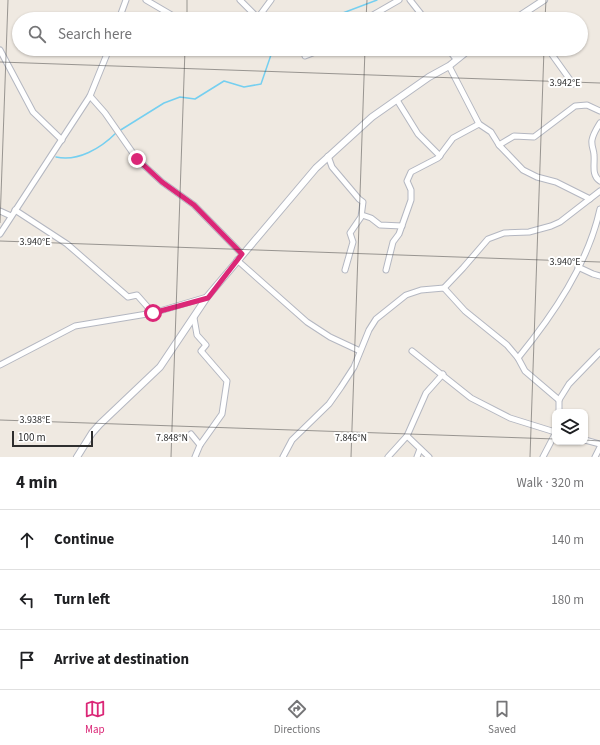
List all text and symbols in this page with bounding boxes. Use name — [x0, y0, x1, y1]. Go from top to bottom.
search box — [12, 12, 588, 56]
icon: search — [26, 23, 48, 45]
text: Search here — [58, 24, 132, 45]
text: 3.942°E — [550, 76, 580, 90]
route end — [128, 150, 146, 168]
text: 3.940°E — [20, 235, 50, 249]
text: 3.940°E — [550, 255, 580, 269]
route start — [144, 304, 162, 322]
map controls — [552, 409, 588, 445]
button: layers — [552, 409, 588, 445]
text: 3.938°E — [20, 413, 50, 427]
scale bar — [12, 429, 93, 448]
text: 100 m — [18, 430, 46, 445]
text: 7.848°N — [156, 431, 188, 445]
text: 7.846°N — [335, 431, 367, 445]
text: 4 min — [16, 471, 57, 495]
text: Walk · 320 m — [516, 474, 584, 492]
icon: ahead — [16, 529, 38, 551]
text: Continue — [54, 529, 114, 550]
text: 140 m — [551, 531, 584, 549]
icon: left — [16, 589, 38, 611]
text: Turn left — [54, 589, 110, 610]
text: 180 m — [551, 591, 584, 609]
icon: arrive — [16, 649, 38, 671]
text: Arrive at destination — [54, 649, 189, 670]
tab: Map — [84, 698, 106, 737]
tab: Directions — [274, 698, 320, 737]
tab: Saved — [488, 698, 516, 737]

